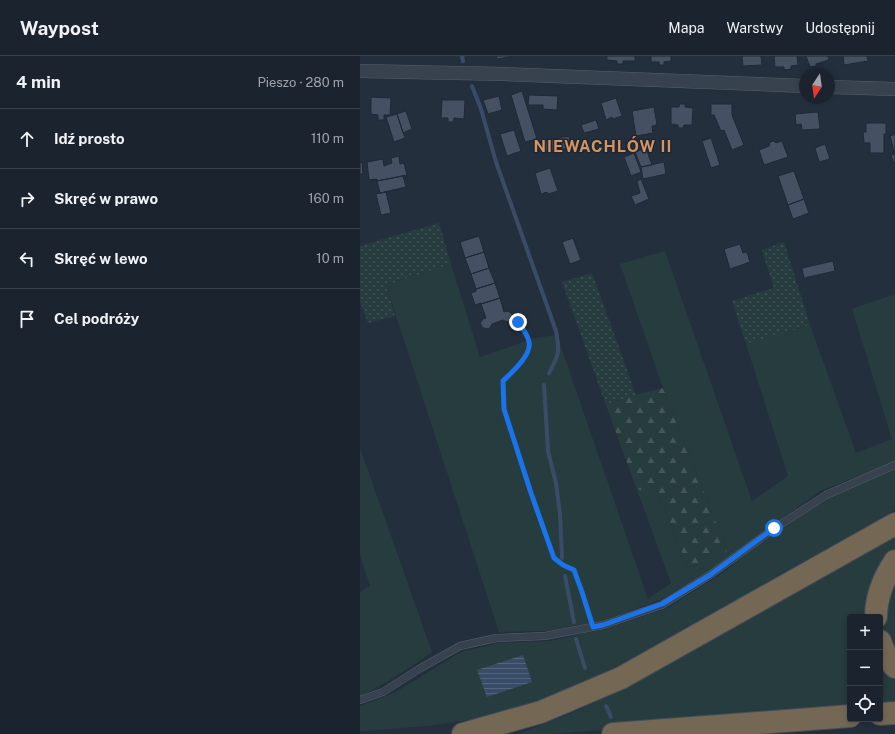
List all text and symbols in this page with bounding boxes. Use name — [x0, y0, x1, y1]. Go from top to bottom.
text: Waypost — [20, 17, 99, 39]
text: Mapa — [668, 20, 704, 36]
text: Warstwy — [726, 20, 783, 36]
text: Udostępnij — [805, 20, 875, 36]
north arrow — [799, 68, 835, 104]
text: 4 min — [16, 72, 61, 92]
text: Pieszo · 280 m — [258, 75, 344, 90]
icon: ahead — [16, 128, 38, 150]
text: Idź prosto — [54, 130, 125, 147]
text: 110 m — [311, 131, 344, 146]
district label: NIEWACHLÓW II — [534, 136, 672, 156]
icon: right — [16, 188, 38, 210]
text: Skręć w prawo — [54, 190, 158, 207]
text: 160 m — [308, 191, 344, 206]
icon: left — [16, 248, 38, 270]
text: Skręć w lewo — [54, 250, 148, 267]
text: 10 m — [316, 251, 344, 266]
icon: arrive — [16, 308, 38, 330]
text: Cel podróży — [54, 310, 139, 327]
route end — [509, 313, 527, 331]
route start — [765, 519, 783, 537]
map controls — [847, 614, 883, 722]
button: + — [847, 614, 883, 650]
button: − — [847, 650, 883, 686]
button: locate — [847, 686, 883, 722]

